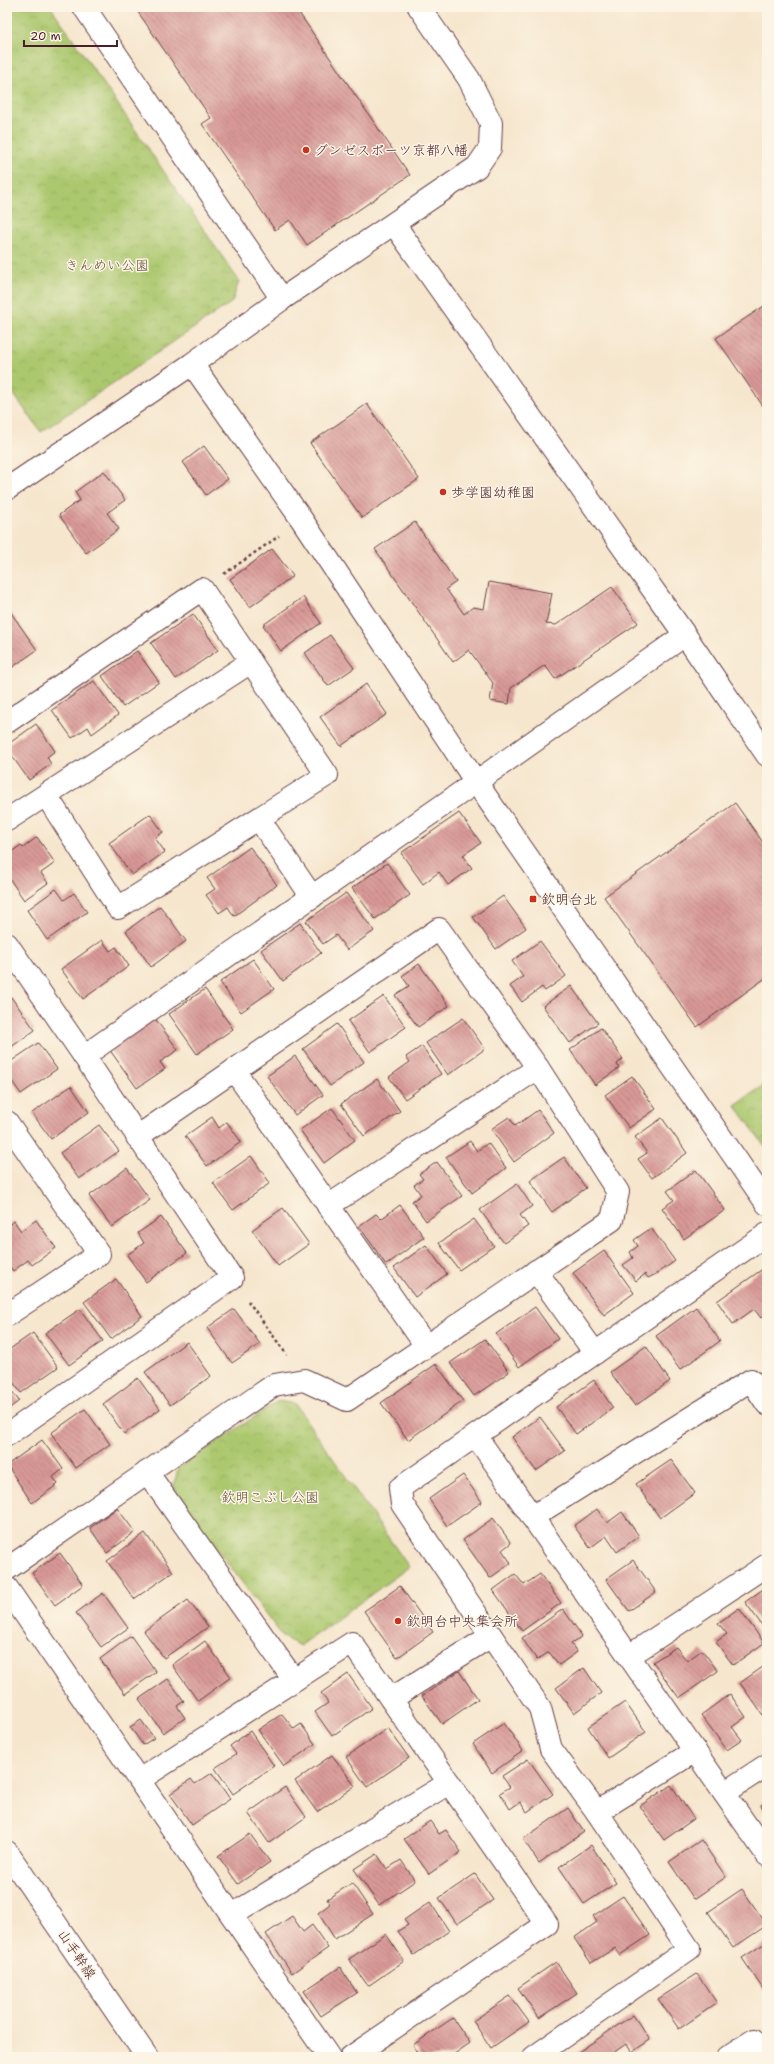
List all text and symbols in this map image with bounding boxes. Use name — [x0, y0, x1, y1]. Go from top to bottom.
scale bar — [24, 22, 117, 48]
text: 20 m — [30, 28, 61, 44]
place label: グンゼスポーツ京都八幡 — [314, 141, 468, 159]
marker: グンゼスポーツ京都八幡 — [301, 145, 311, 155]
park label: きんめい公園 — [65, 256, 149, 274]
place label: 歩学園幼稚園 — [451, 483, 535, 501]
marker: 歩学園幼稚園 — [438, 487, 448, 497]
place label: 欽明台北 — [541, 890, 597, 908]
marker: 欽明台北 — [528, 894, 538, 904]
park label: 欽明こぶし公園 — [221, 1488, 319, 1506]
place label: 欽明台中央集会所 — [406, 1612, 518, 1630]
marker: 欽明台中央集会所 — [393, 1616, 403, 1626]
street label: 山手幹線 — [54, 1926, 100, 1982]

